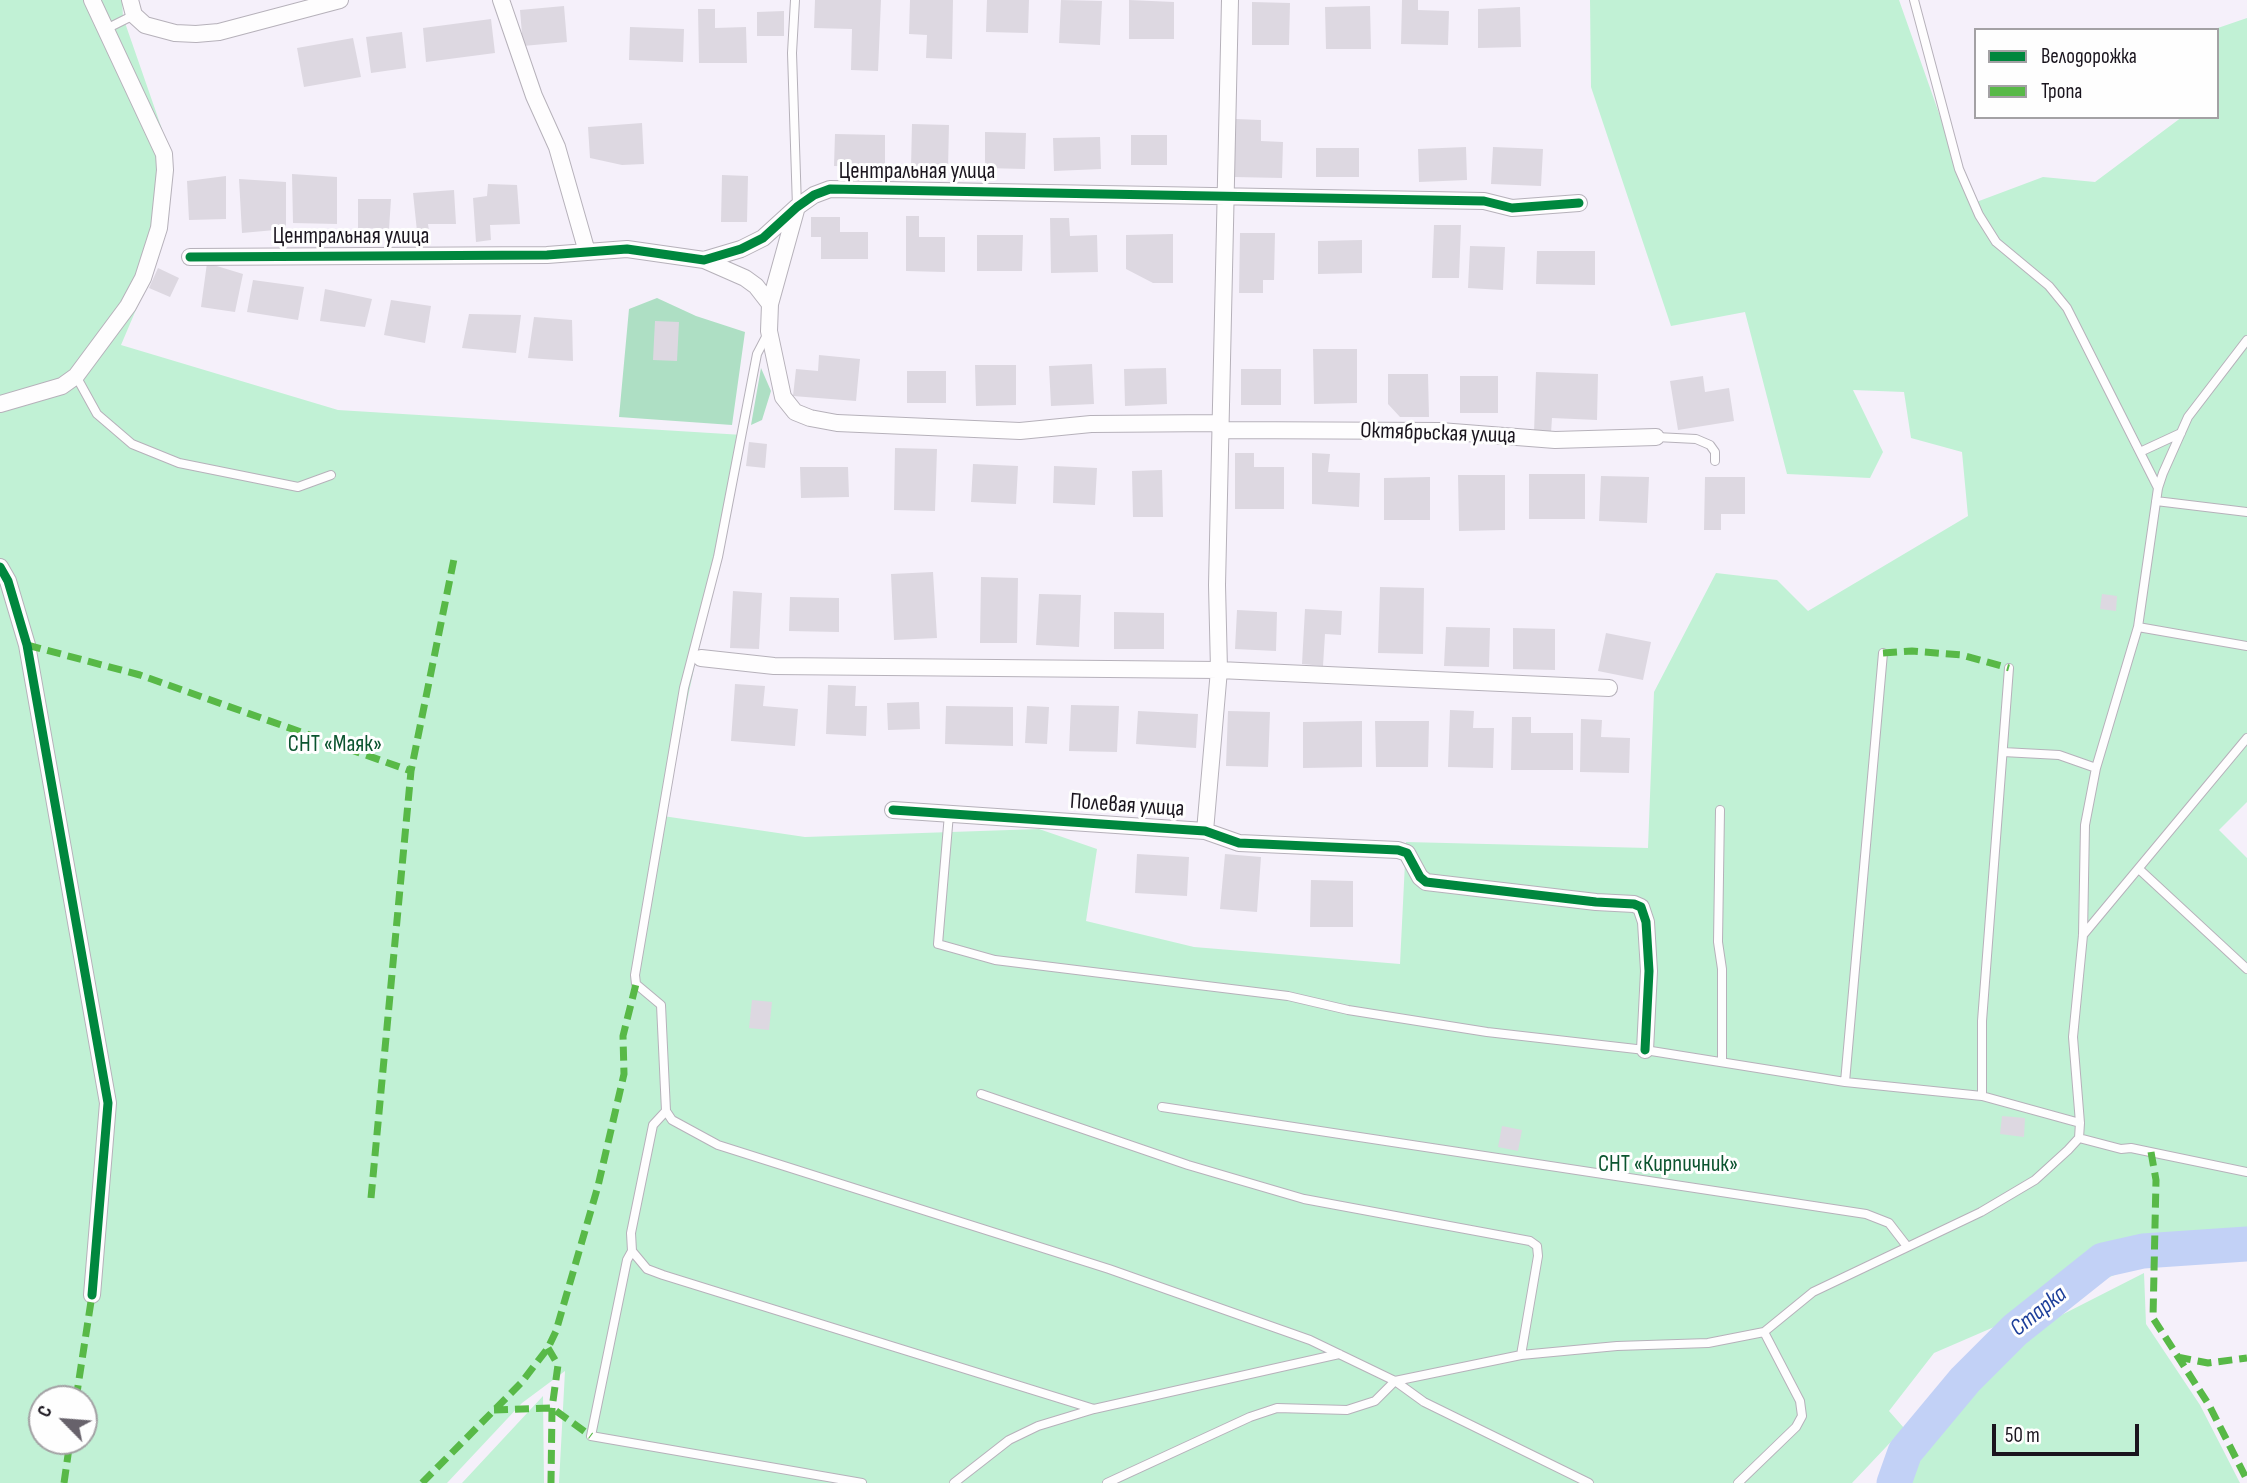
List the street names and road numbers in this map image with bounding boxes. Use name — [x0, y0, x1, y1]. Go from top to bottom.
street label: Центральная улица — [839, 158, 995, 186]
street label: Центральная улица — [273, 223, 429, 251]
street label: Октябрьская улица — [1360, 417, 1516, 451]
street label: Полевая улица — [1069, 788, 1185, 824]

